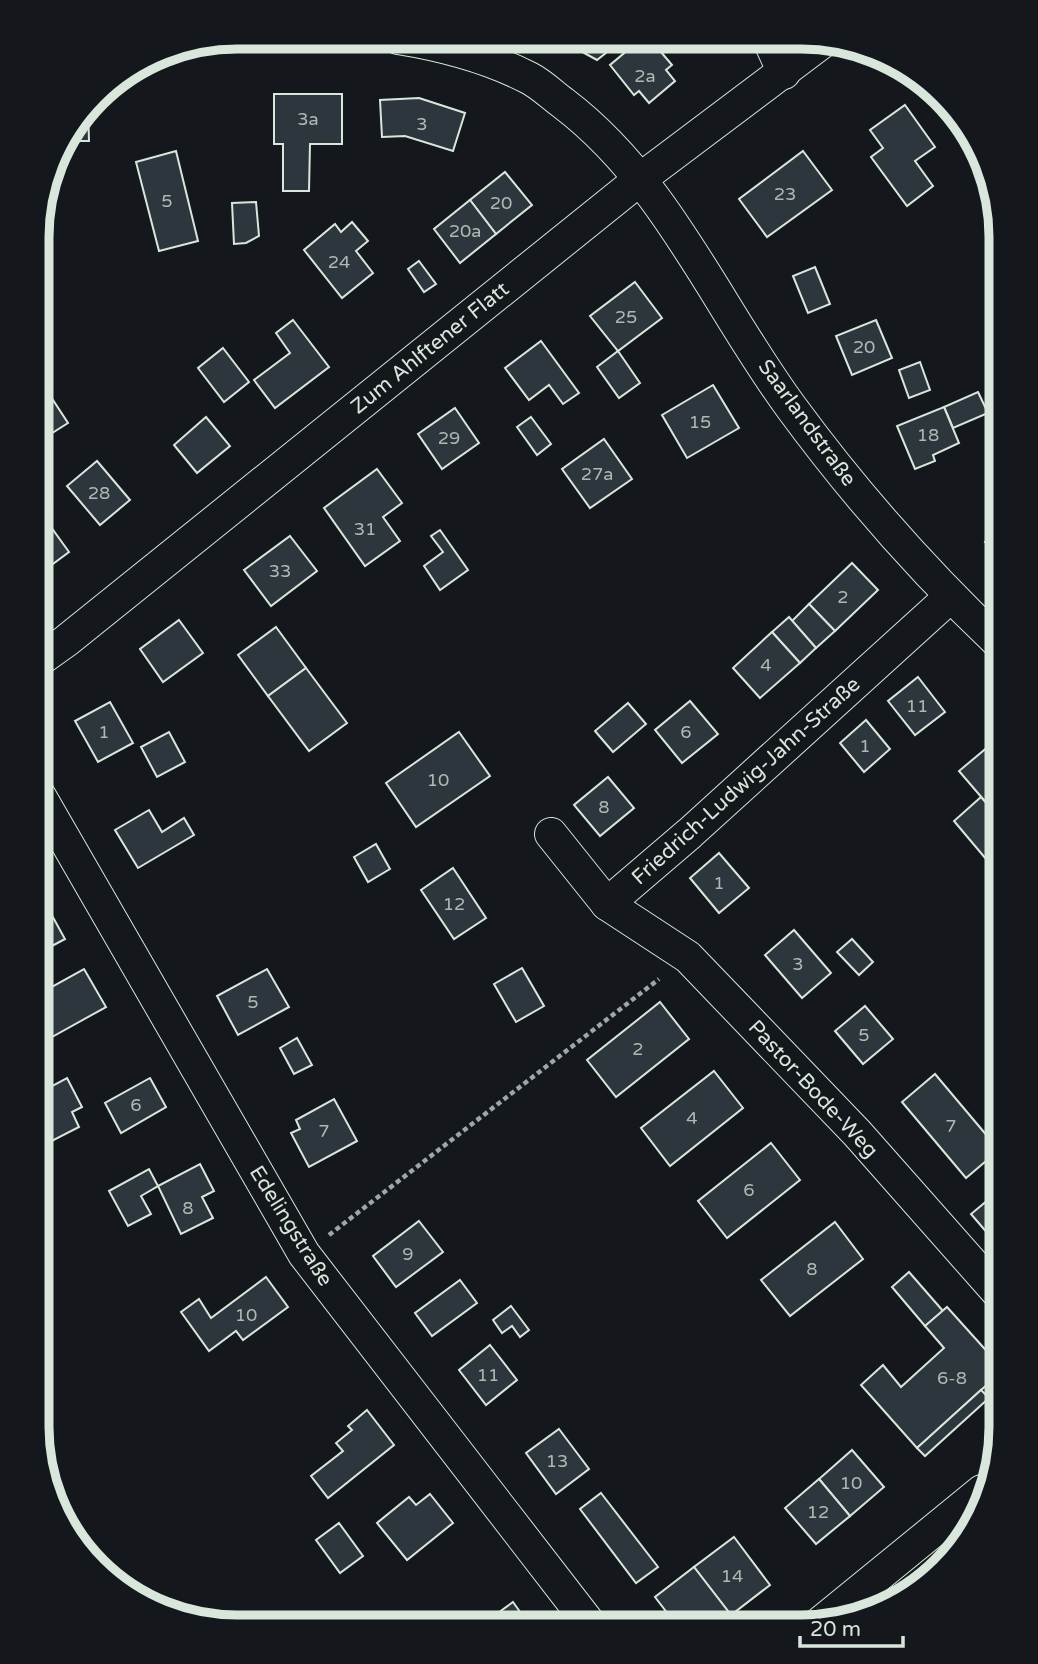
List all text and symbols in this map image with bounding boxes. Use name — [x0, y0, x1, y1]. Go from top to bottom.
house number: 2a — [634, 65, 656, 87]
house number: 3a — [297, 108, 319, 130]
house number: 3 — [416, 113, 428, 135]
house number: 23 — [774, 183, 796, 205]
house number: 5 — [161, 190, 173, 212]
house number: 20 — [490, 192, 512, 214]
house number: 20a — [449, 220, 481, 242]
house number: 24 — [328, 251, 350, 273]
street label: Zum Ahlftener Flatt — [346, 277, 514, 419]
house number: 25 — [615, 306, 637, 328]
house number: 20 — [853, 336, 875, 358]
street label: Saarlandstraße — [753, 355, 861, 491]
house number: 15 — [689, 411, 711, 433]
house number: 18 — [917, 424, 939, 446]
house number: 29 — [438, 427, 460, 449]
house number: 27a — [581, 463, 613, 485]
house number: 28 — [88, 482, 110, 504]
house number: 31 — [354, 518, 376, 540]
house number: 33 — [269, 560, 291, 582]
house number: 2 — [837, 586, 849, 608]
house number: 4 — [760, 654, 772, 676]
street label: Friedrich-Ludwig-Jahn-Straße — [627, 672, 865, 890]
house number: 11 — [906, 695, 928, 717]
house number: 1 — [98, 721, 110, 743]
house number: 6 — [680, 721, 692, 743]
house number: 1 — [859, 735, 871, 757]
house number: 10 — [427, 769, 449, 791]
house number: 8 — [598, 796, 610, 818]
house number: 1 — [713, 872, 725, 894]
house number: 12 — [443, 893, 465, 915]
house number: 3 — [792, 953, 804, 975]
house number: 5 — [247, 991, 259, 1013]
street label: Pastor-Bode-Weg — [743, 1015, 883, 1163]
house number: 5 — [858, 1024, 870, 1046]
house number: 2 — [632, 1038, 644, 1060]
house number: 6 — [130, 1094, 142, 1116]
house number: 4 — [686, 1107, 698, 1129]
house number: 7 — [945, 1115, 957, 1137]
house number: 7 — [318, 1120, 330, 1142]
street label: Edelingstraße — [244, 1161, 338, 1291]
house number: 6 — [743, 1179, 755, 1201]
house number: 8 — [182, 1197, 194, 1219]
house number: 9 — [402, 1243, 414, 1265]
house number: 8 — [806, 1258, 818, 1280]
house number: 10 — [235, 1304, 257, 1326]
house number: 11 — [477, 1364, 499, 1386]
house number: 6-8 — [937, 1367, 967, 1389]
house number: 13 — [546, 1450, 568, 1472]
house number: 10 — [840, 1472, 862, 1494]
house number: 12 — [807, 1501, 829, 1523]
house number: 14 — [721, 1565, 743, 1587]
scale bar — [800, 1604, 903, 1648]
text: 20 m — [810, 1617, 861, 1642]

